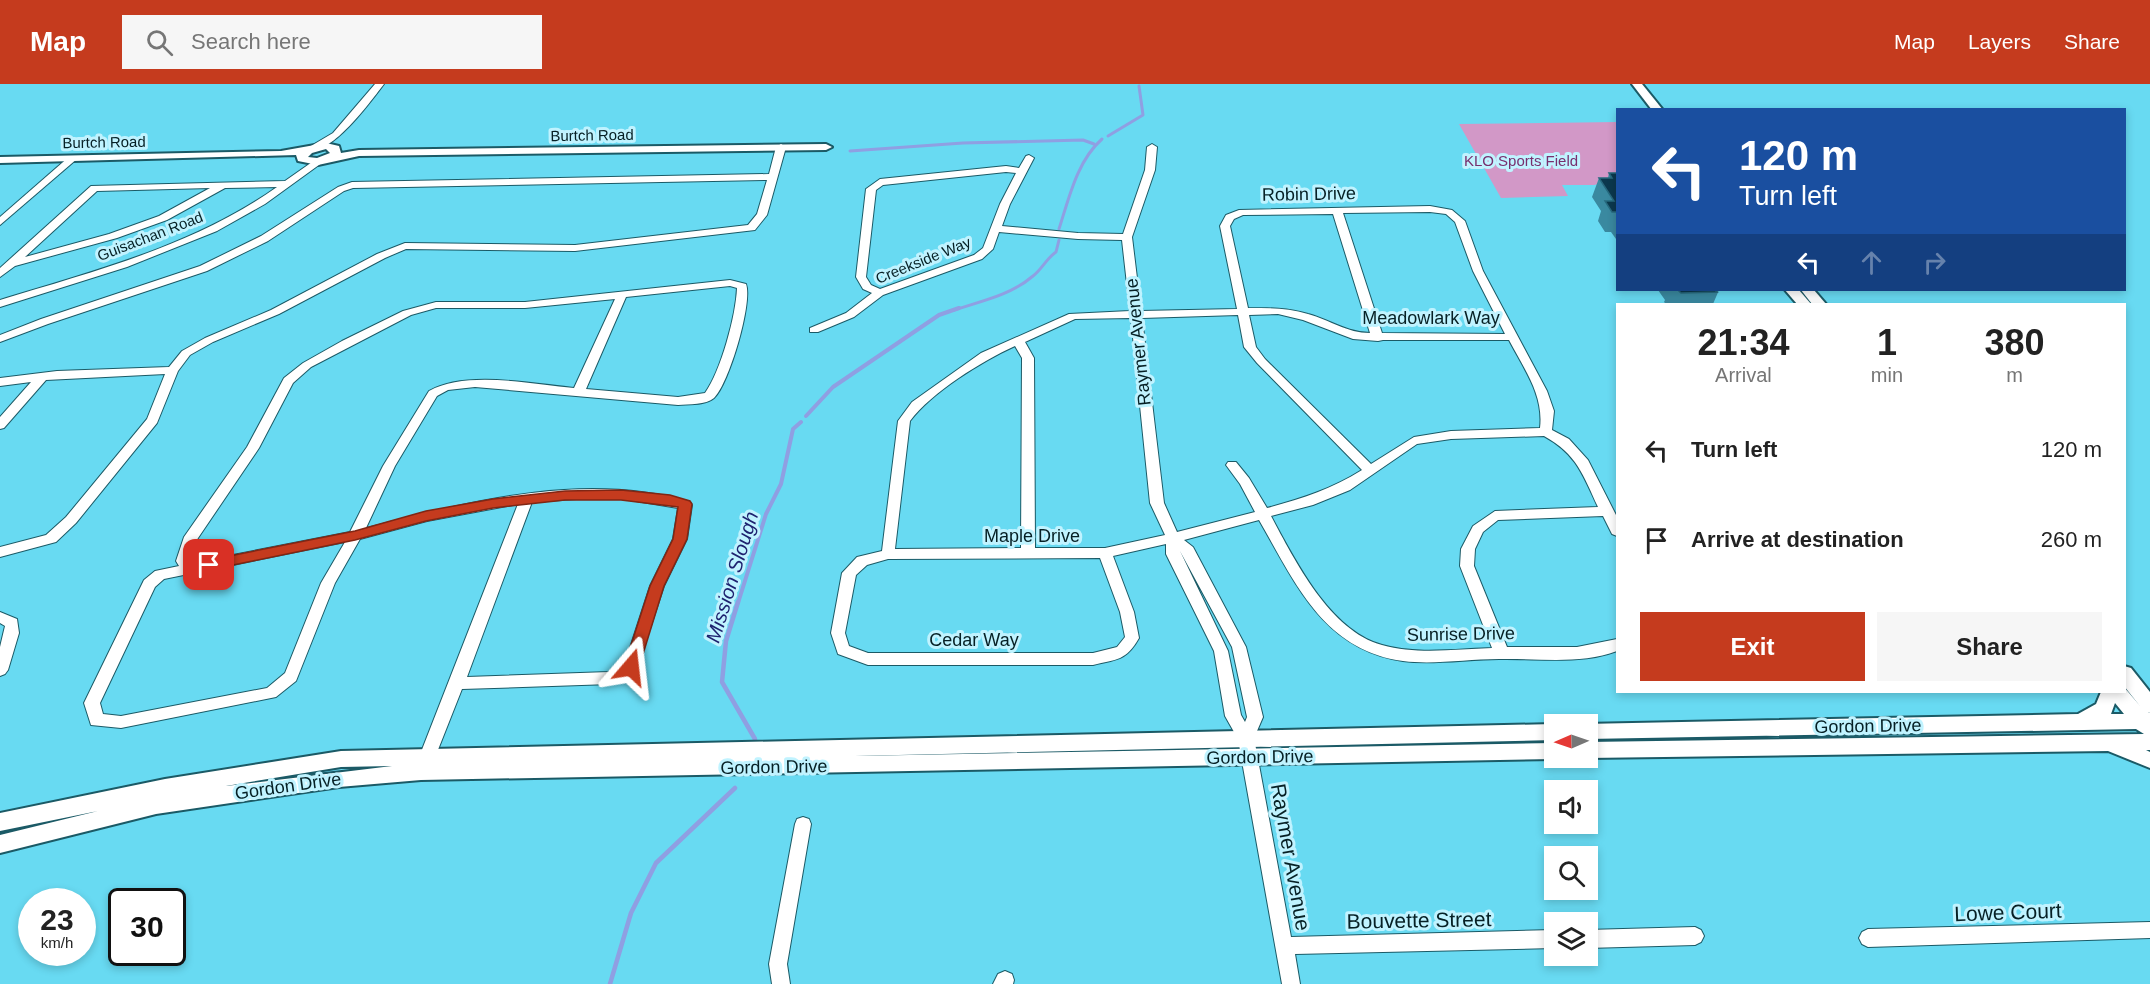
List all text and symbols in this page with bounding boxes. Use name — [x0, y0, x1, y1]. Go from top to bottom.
search box — [122, 15, 542, 69]
text: Map — [30, 26, 86, 57]
icon: search — [143, 26, 176, 59]
text: Search here — [191, 29, 311, 54]
text: Map — [1894, 30, 1935, 53]
text: Layers — [1968, 30, 2031, 53]
text: Share — [2064, 30, 2120, 53]
street label: Burtch Road — [550, 126, 634, 144]
icon: left — [1640, 132, 1718, 210]
text: 120 m — [1739, 132, 1858, 179]
street label: Burtch Road — [62, 133, 146, 151]
park label: KLO Sports Field — [1464, 152, 1578, 169]
text: Turn left — [1739, 181, 1837, 211]
street label: Robin Drive — [1262, 183, 1356, 205]
street label: Guisachan Road — [95, 208, 205, 264]
street label: Creekside Way — [873, 233, 974, 287]
icon: left — [1792, 246, 1825, 279]
icon: ahead — [1855, 246, 1888, 279]
icon: right — [1918, 246, 1951, 279]
street label: Raymer Avenue — [1121, 277, 1155, 407]
street label: Meadowlark Way — [1362, 308, 1500, 328]
text: 21:34 — [1697, 322, 1789, 363]
text: 1 — [1877, 322, 1897, 363]
text: 380 — [1984, 322, 2045, 363]
text: Arrival — [1715, 364, 1772, 386]
text: min — [1871, 364, 1903, 386]
text: m — [2006, 364, 2023, 386]
icon: left — [1640, 434, 1673, 467]
text: Turn left — [1691, 437, 1777, 462]
text: 120 m — [2041, 437, 2102, 462]
water label: Mission Slough — [702, 509, 762, 645]
icon: arrive — [1640, 524, 1673, 557]
street label: Maple Drive — [984, 526, 1080, 546]
text: Arrive at destination — [1691, 527, 1904, 552]
text: 260 m — [2041, 527, 2102, 552]
pin — [183, 539, 234, 590]
icon: arrive — [192, 548, 225, 581]
button: Exit — [1640, 612, 1865, 681]
button: Share — [1877, 612, 2102, 681]
street label: Sunrise Drive — [1407, 623, 1515, 645]
street label: Cedar Way — [929, 630, 1019, 650]
position arrow — [599, 635, 663, 699]
north arrow — [1544, 714, 1598, 768]
map controls — [1544, 714, 1598, 966]
street label: Gordon Drive — [1814, 715, 1922, 737]
street label: Gordon Drive — [1206, 746, 1314, 768]
street label: Gordon Drive — [720, 756, 828, 778]
street label: Gordon Drive — [234, 769, 342, 803]
button: sound — [1544, 780, 1598, 834]
street label: Raymer Avenue — [1267, 782, 1315, 932]
button: search — [1544, 846, 1598, 900]
speed limit sign: 30 — [108, 888, 186, 966]
street label: Lowe Court — [1954, 899, 2062, 925]
text: 23 — [40, 903, 74, 936]
street label: Bouvette Street — [1346, 907, 1492, 933]
button: layers — [1544, 912, 1598, 966]
text: km/h — [41, 934, 73, 951]

